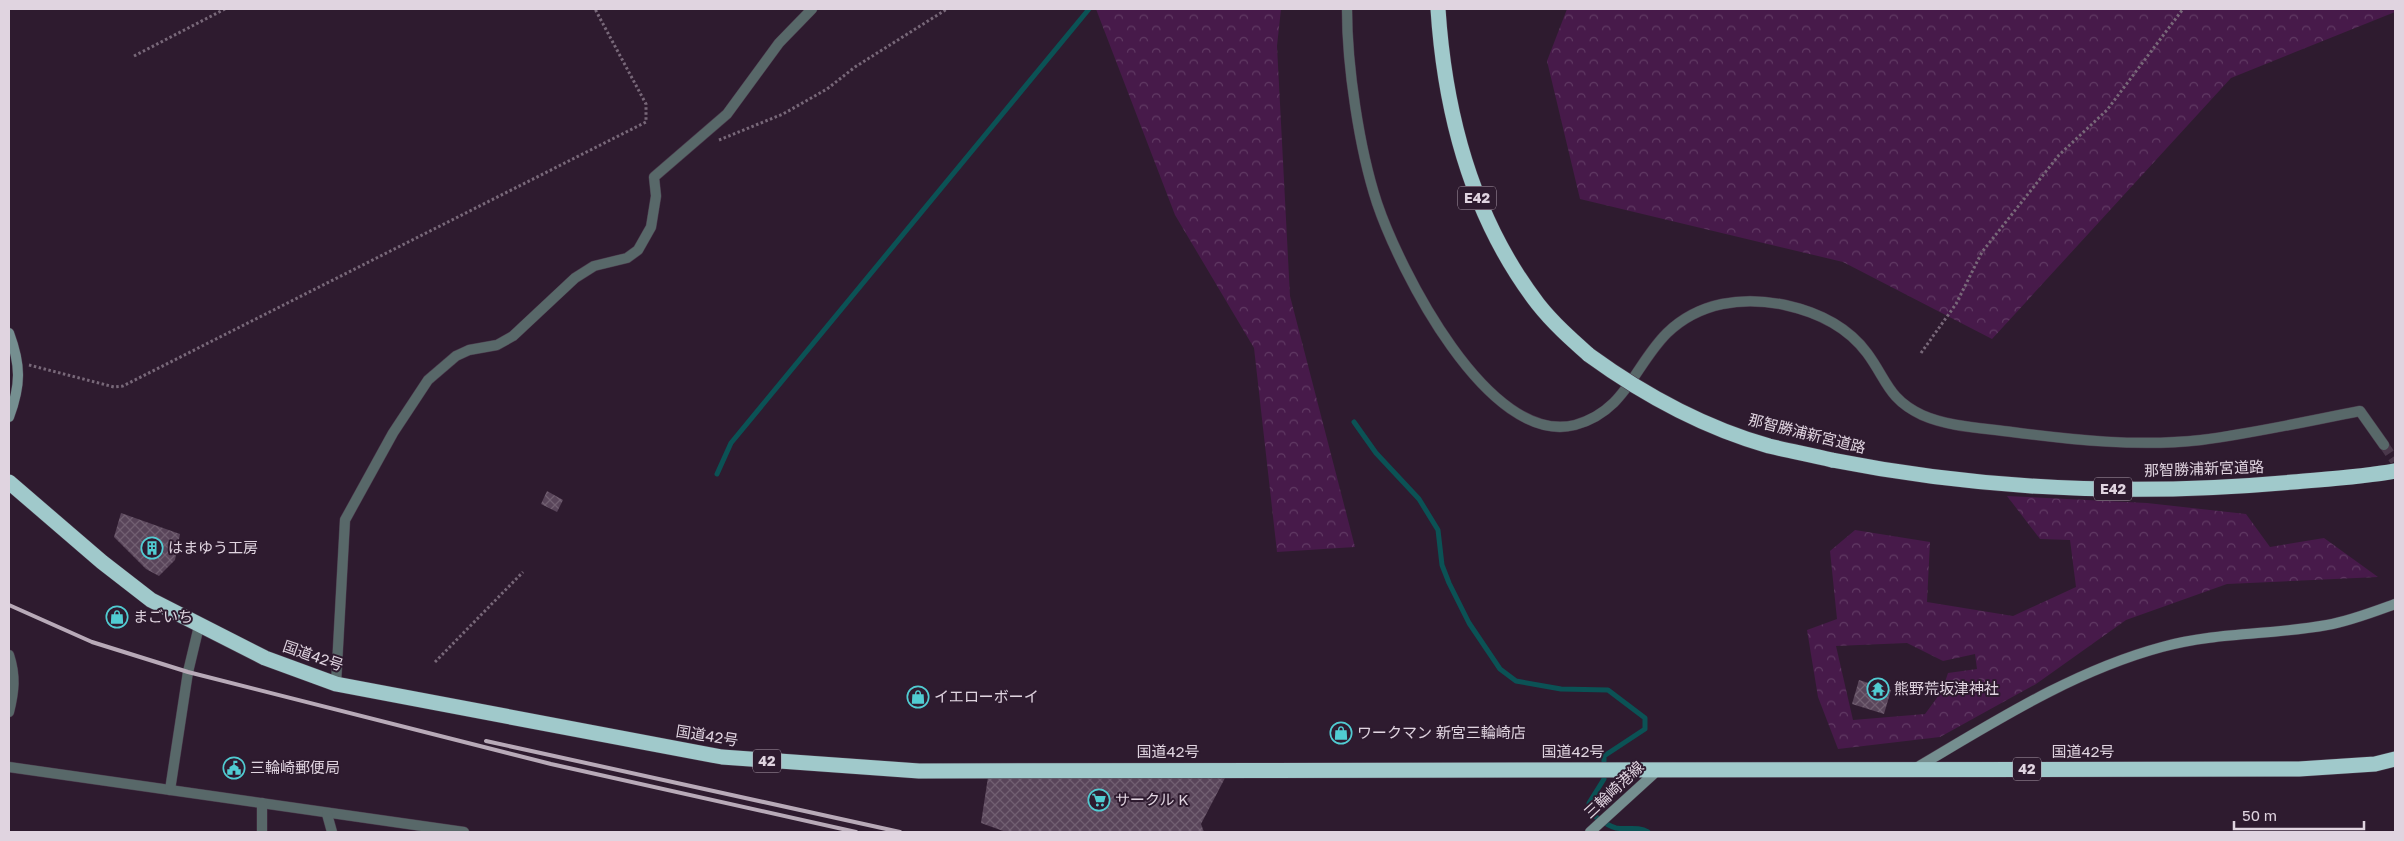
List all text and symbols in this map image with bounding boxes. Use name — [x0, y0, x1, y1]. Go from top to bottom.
road number: E42 — [1458, 187, 1496, 210]
street label: 那智勝浦新宮道路 — [1747, 410, 1868, 456]
street label: 那智勝浦新宮道路 — [2144, 457, 2264, 479]
road number: E42 — [2094, 478, 2132, 500]
building icon: はまゆう工房 — [140, 536, 164, 560]
place label: はまゆう工房 — [168, 538, 258, 556]
shop icon: まごいち — [105, 605, 129, 629]
place label: まごいち — [133, 607, 193, 625]
street label: 国道42号 — [281, 636, 346, 674]
temple icon: 熊野荒坂津神社 — [1866, 677, 1890, 701]
place label: 熊野荒坂津神社 — [1894, 679, 1999, 697]
shop icon: イエローボーイ — [906, 685, 930, 709]
place label: イエローボーイ — [934, 687, 1039, 705]
street label: 国道42号 — [675, 721, 740, 749]
shop icon: ワークマン 新宮三輪崎店 — [1329, 721, 1353, 745]
place label: ワークマン 新宮三輪崎店 — [1357, 723, 1526, 741]
street label: 国道42号 — [1137, 742, 1199, 760]
street label: 国道42号 — [1542, 742, 1604, 760]
street label: 国道42号 — [2052, 742, 2114, 760]
road number: 42 — [753, 749, 781, 772]
public building icon: 三輪崎郵便局 — [222, 756, 246, 780]
street label: 三輪崎港線 — [1580, 757, 1647, 821]
place label: 三輪崎郵便局 — [250, 758, 340, 776]
road number: 42 — [2013, 758, 2041, 781]
supermarket icon: サークル K — [1087, 788, 1111, 812]
place label: サークル K — [1115, 790, 1189, 808]
scale bar — [2234, 798, 2364, 830]
text: 50 m — [2242, 806, 2277, 824]

